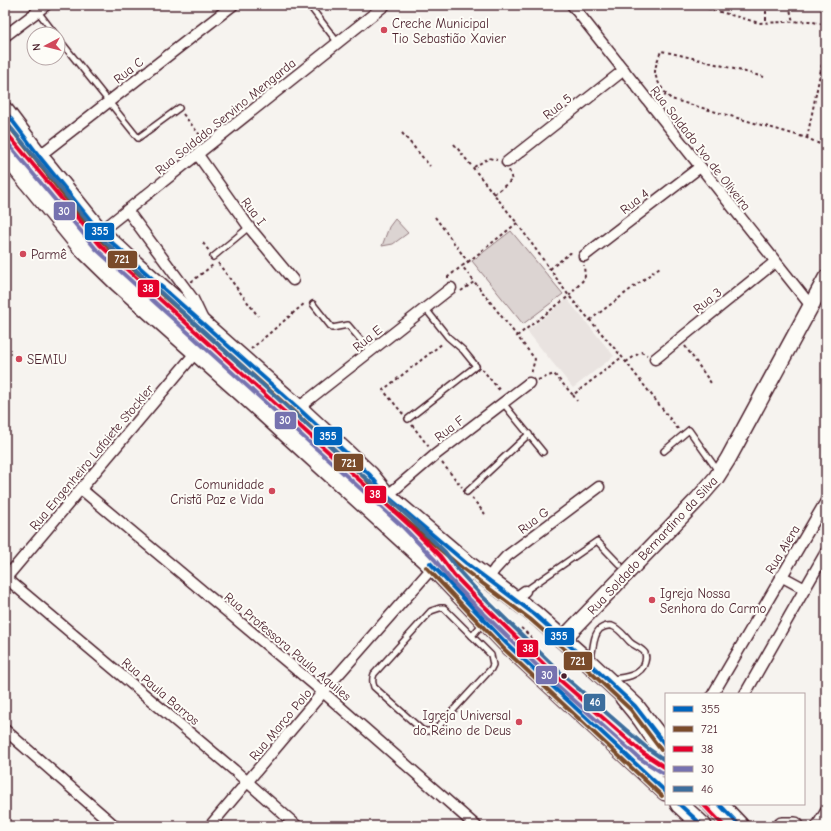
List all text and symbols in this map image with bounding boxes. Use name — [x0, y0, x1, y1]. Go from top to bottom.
place label: Creche Municipal Tio Sebastião Xavier — [392, 16, 507, 46]
marker: Creche Municipal Tio Sebastião Xavier — [379, 25, 389, 35]
north arrow — [26, 26, 66, 66]
text: N — [30, 43, 43, 52]
street label: Rua C — [111, 54, 146, 87]
street label: Rua Soldado Servino Mengarda — [152, 55, 299, 178]
street label: Rua Soldado Ivo de Oliveira — [647, 83, 754, 213]
street label: Rua 5 — [540, 90, 575, 122]
street label: Rua 4 — [617, 186, 651, 217]
street label: Rua I — [238, 195, 269, 228]
line badge: 30 — [53, 201, 76, 221]
text: 30 — [58, 205, 70, 218]
line badge: 355 — [84, 222, 115, 241]
text: 355 — [91, 225, 109, 238]
place label: Parmê — [31, 247, 67, 262]
marker: Parmê — [18, 249, 28, 259]
line badge: 721 — [107, 250, 138, 269]
text: 721 — [115, 253, 129, 266]
line badge: 38 — [137, 279, 160, 298]
text: 38 — [142, 282, 154, 295]
street label: Rua 3 — [690, 284, 724, 316]
street label: Rua E — [350, 322, 385, 355]
place label: SEMIU — [27, 352, 67, 367]
marker: SEMIU — [14, 354, 24, 364]
street label: Rua Engenheiro Lafaiete Stockler — [26, 381, 157, 533]
line badge: 30 — [274, 411, 297, 430]
street label: Rua F — [432, 412, 467, 444]
text: 30 — [279, 414, 291, 427]
line badge: 355 — [313, 426, 343, 446]
text: 355 — [319, 430, 337, 443]
line badge: 721 — [333, 453, 364, 472]
text: 721 — [342, 457, 356, 470]
street label: Rua Soldado Bernardino da Silva — [584, 473, 720, 618]
place label: Comunidade Cristã Paz e Vida — [170, 477, 264, 507]
line badge: 38 — [364, 485, 387, 504]
marker: Comunidade Cristã Paz e Vida — [267, 486, 277, 496]
text: 38 — [369, 488, 381, 501]
street label: Rua G — [515, 504, 552, 537]
street label: Rua Aiera — [762, 522, 803, 576]
place label: Igreja Nossa Senhora do Carmo — [660, 586, 766, 616]
street label: Rua Professora Paula Aquiles — [221, 589, 354, 704]
marker: Igreja Nossa Senhora do Carmo — [647, 595, 657, 605]
line badge: 355 — [544, 627, 575, 646]
text: 355 — [550, 630, 568, 643]
line badge: 38 — [516, 639, 539, 658]
text: 38 — [522, 642, 534, 655]
line badge: 721 — [563, 651, 593, 671]
street label: Rua Paula Barros — [119, 655, 202, 728]
text: 721 — [571, 655, 585, 668]
line badge: 30 — [535, 665, 558, 685]
text: 30 — [541, 669, 553, 682]
unlabelled marker — [559, 671, 569, 681]
street label: Rua Marco Polo — [246, 685, 315, 763]
line badge: 46 — [583, 693, 606, 712]
legend — [665, 693, 805, 805]
text: 46 — [590, 696, 601, 709]
text: 355 — [701, 702, 720, 716]
place label: Igreja Universal do Reino de Deus — [413, 708, 511, 738]
marker: Igreja Universal do Reino de Deus — [514, 717, 524, 727]
text: 721 — [701, 722, 718, 736]
text: 38 — [701, 742, 713, 756]
text: 30 — [701, 762, 714, 776]
text: 46 — [701, 782, 713, 796]

